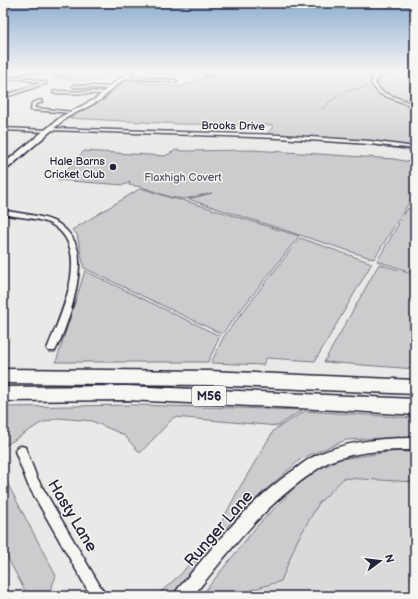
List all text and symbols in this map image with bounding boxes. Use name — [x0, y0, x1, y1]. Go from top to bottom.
street label: Brooks Drive — [201, 119, 265, 133]
place label: Hale Barns Cricket Club — [44, 155, 106, 181]
marker: Hale Barns Cricket Club — [108, 162, 118, 172]
park label: Flaxhigh Covert — [144, 171, 222, 184]
road number: M56 — [192, 386, 226, 406]
street label: Hasty Lane — [43, 477, 101, 556]
street label: Runger Lane — [181, 487, 257, 571]
north arrow — [360, 541, 400, 581]
text: N — [382, 553, 397, 564]

